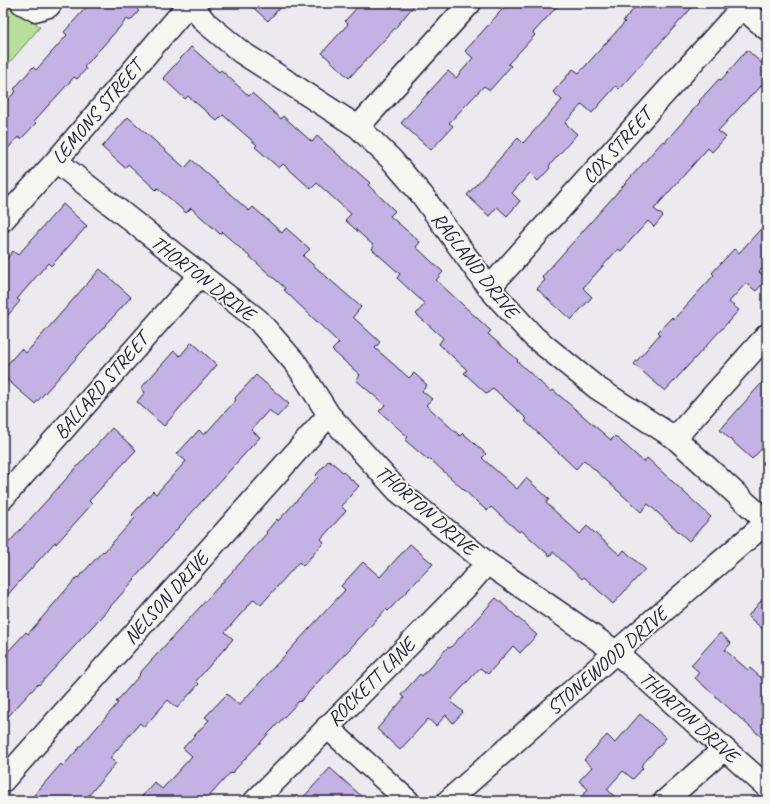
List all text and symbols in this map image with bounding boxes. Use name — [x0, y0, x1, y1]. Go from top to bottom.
street label: LEMONS STREET — [46, 51, 151, 169]
street label: COX STREET — [577, 100, 661, 189]
street label: RAGLAND DRIVE — [426, 207, 526, 325]
street label: THORTON DRIVE — [146, 230, 262, 328]
street label: BALLARD STREET — [48, 324, 157, 444]
street label: THORTON DRIVE — [371, 460, 483, 562]
street label: NELSON DRIVE — [118, 545, 216, 649]
street label: STONEWOOD DRIVE — [541, 600, 675, 720]
street label: ROCKETT LANE — [322, 631, 422, 731]
street label: THORTON DRIVE — [634, 666, 746, 770]

